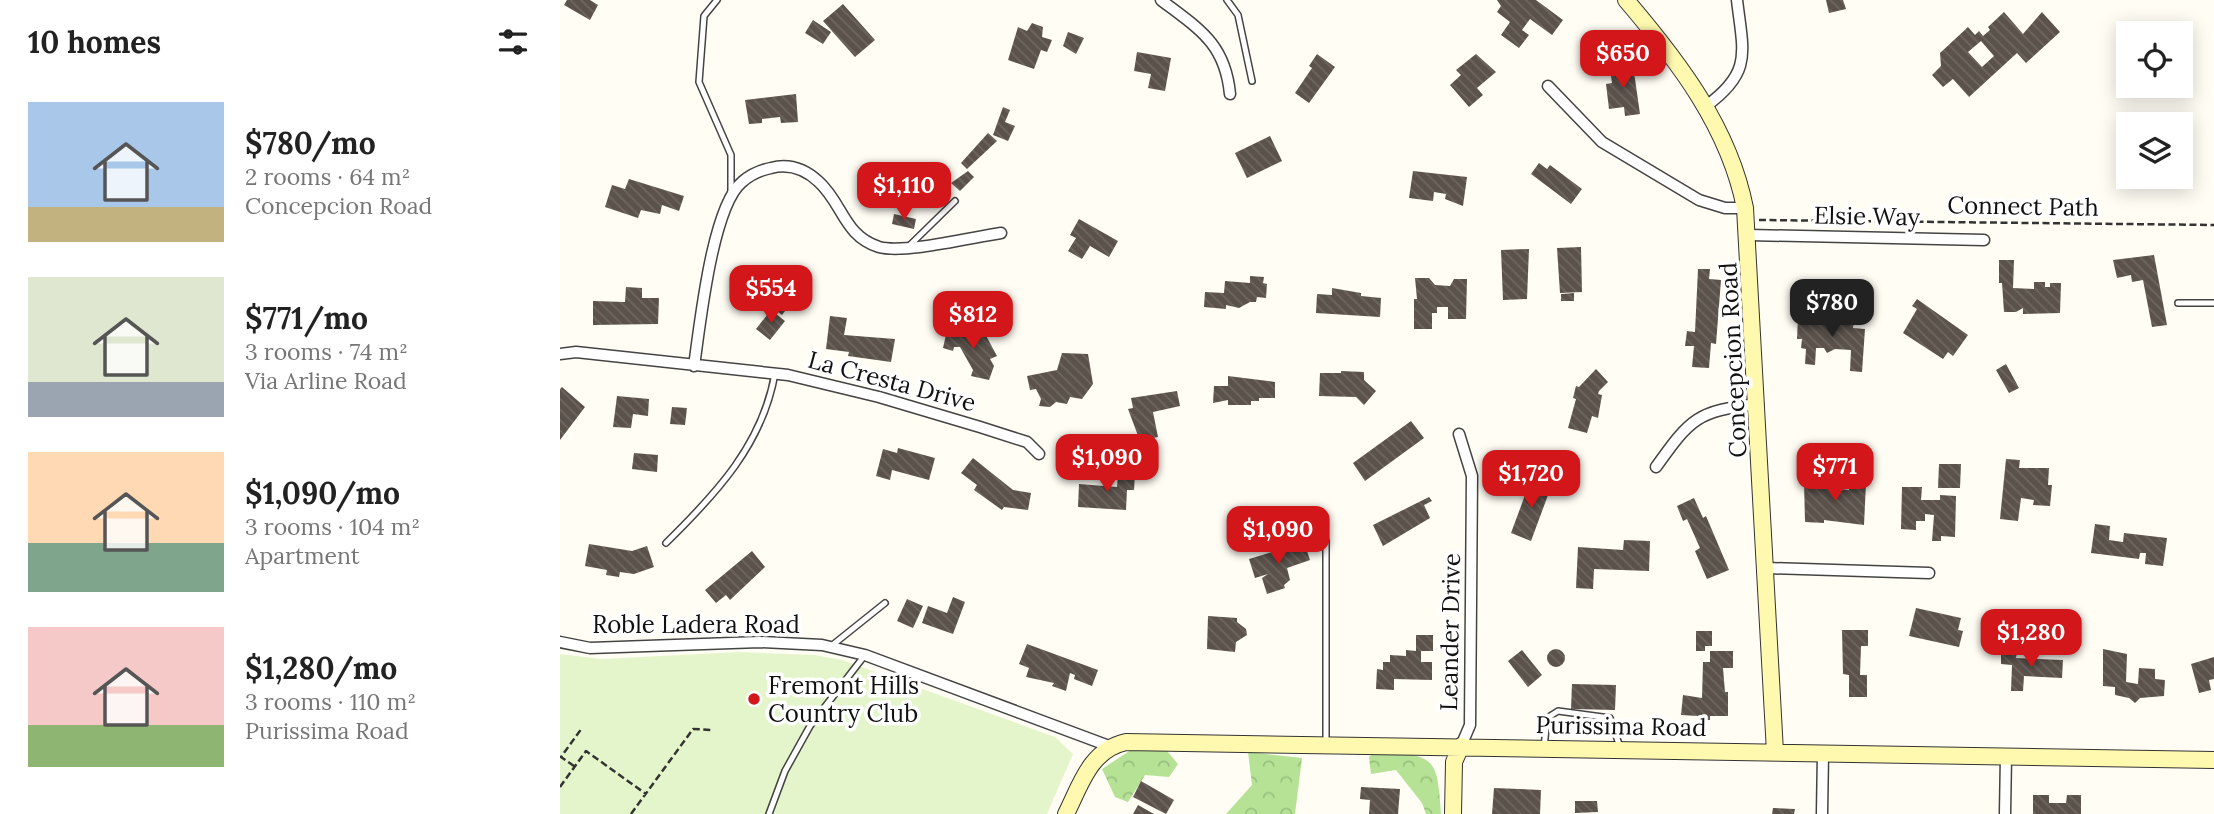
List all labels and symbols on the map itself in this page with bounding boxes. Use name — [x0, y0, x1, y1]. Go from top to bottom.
pin: $650 — [1582, 31, 1664, 90]
pin: $1,110 — [847, 162, 961, 222]
street label: Connect Path — [1947, 189, 2099, 223]
street label: Elsie Way — [1814, 200, 1921, 232]
street label: Concepcion Road — [1712, 262, 1754, 458]
pin: $554 — [730, 266, 812, 325]
pin: $780 — [1791, 280, 1873, 339]
pin: $812 — [932, 292, 1014, 351]
street label: La Cresta Drive — [805, 344, 979, 418]
pin: $1,090 — [1050, 434, 1164, 494]
pin: $771 — [1794, 444, 1876, 503]
pin: $1,720 — [1474, 450, 1588, 510]
pin: $1,090 — [1221, 506, 1335, 566]
street label: Leander Drive — [1433, 553, 1467, 711]
street label: Roble Ladera Road — [592, 609, 800, 640]
pin: $1,280 — [1974, 610, 2088, 669]
place label: Fremont Hills Country Club — [768, 670, 919, 729]
marker: Fremont Hills Country Club — [746, 691, 762, 707]
street label: Purissima Road — [1535, 709, 1707, 743]

